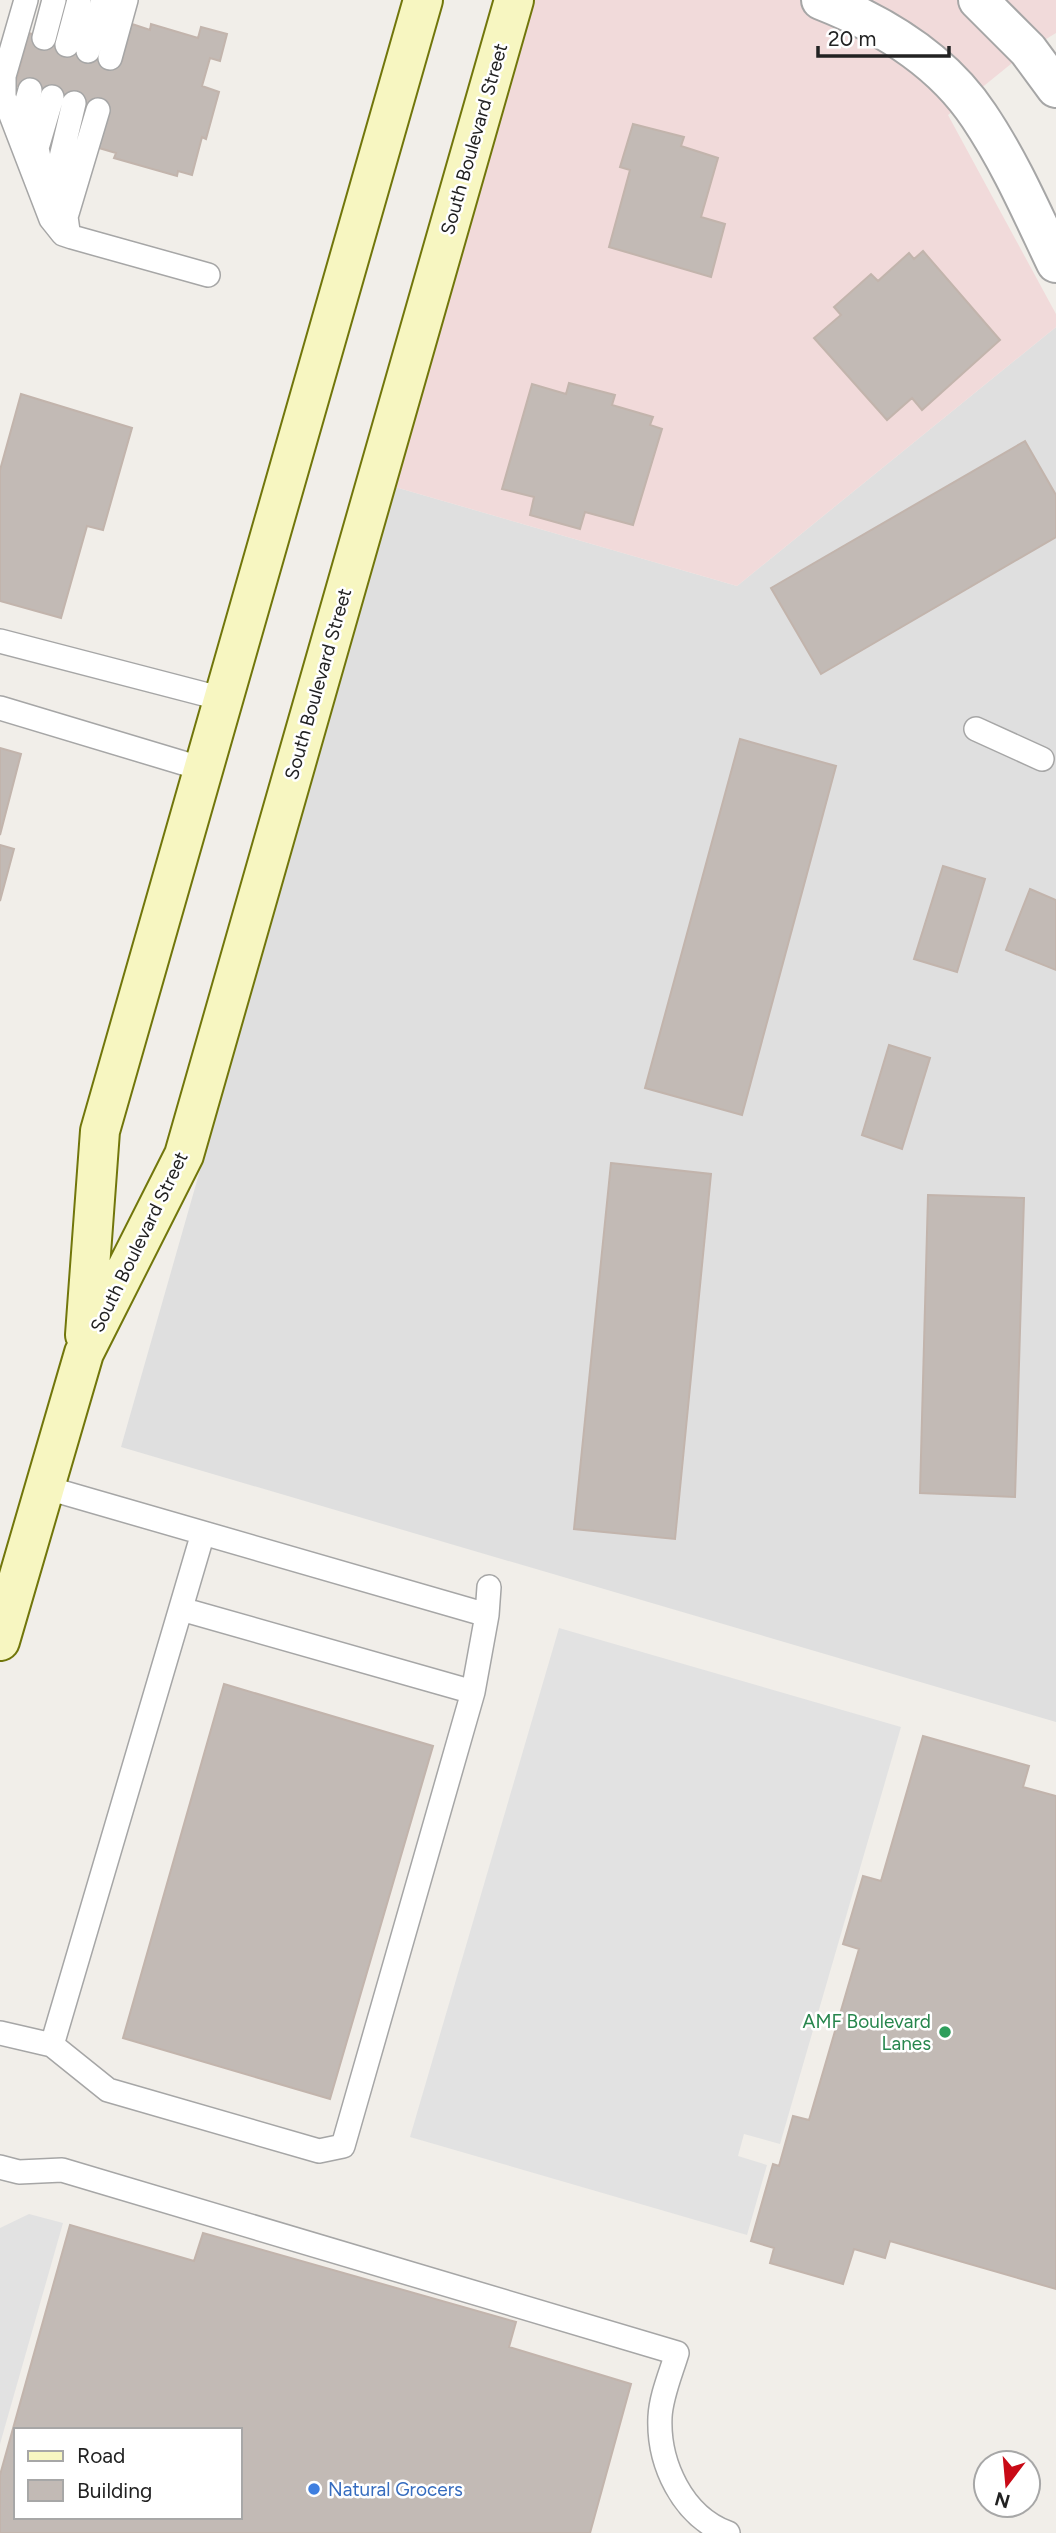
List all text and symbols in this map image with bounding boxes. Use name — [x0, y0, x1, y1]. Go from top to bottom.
scale bar — [818, 14, 949, 58]
text: 20 m — [828, 26, 876, 51]
street label: South Boulevard Street — [436, 41, 512, 237]
street label: South Boulevard Street — [280, 586, 356, 782]
street label: South Boulevard Street — [85, 1148, 193, 1336]
place label: AMF Boulevard Lanes — [803, 2010, 931, 2055]
marker: AMF Boulevard Lanes — [937, 2024, 953, 2040]
legend — [14, 2428, 242, 2519]
text: Road — [77, 2443, 125, 2468]
north arrow — [972, 2449, 1042, 2519]
text: Building — [77, 2478, 152, 2503]
place label: Natural Grocers — [328, 2478, 463, 2501]
marker: Natural Grocers — [306, 2481, 322, 2497]
text: N — [992, 2487, 1013, 2513]

